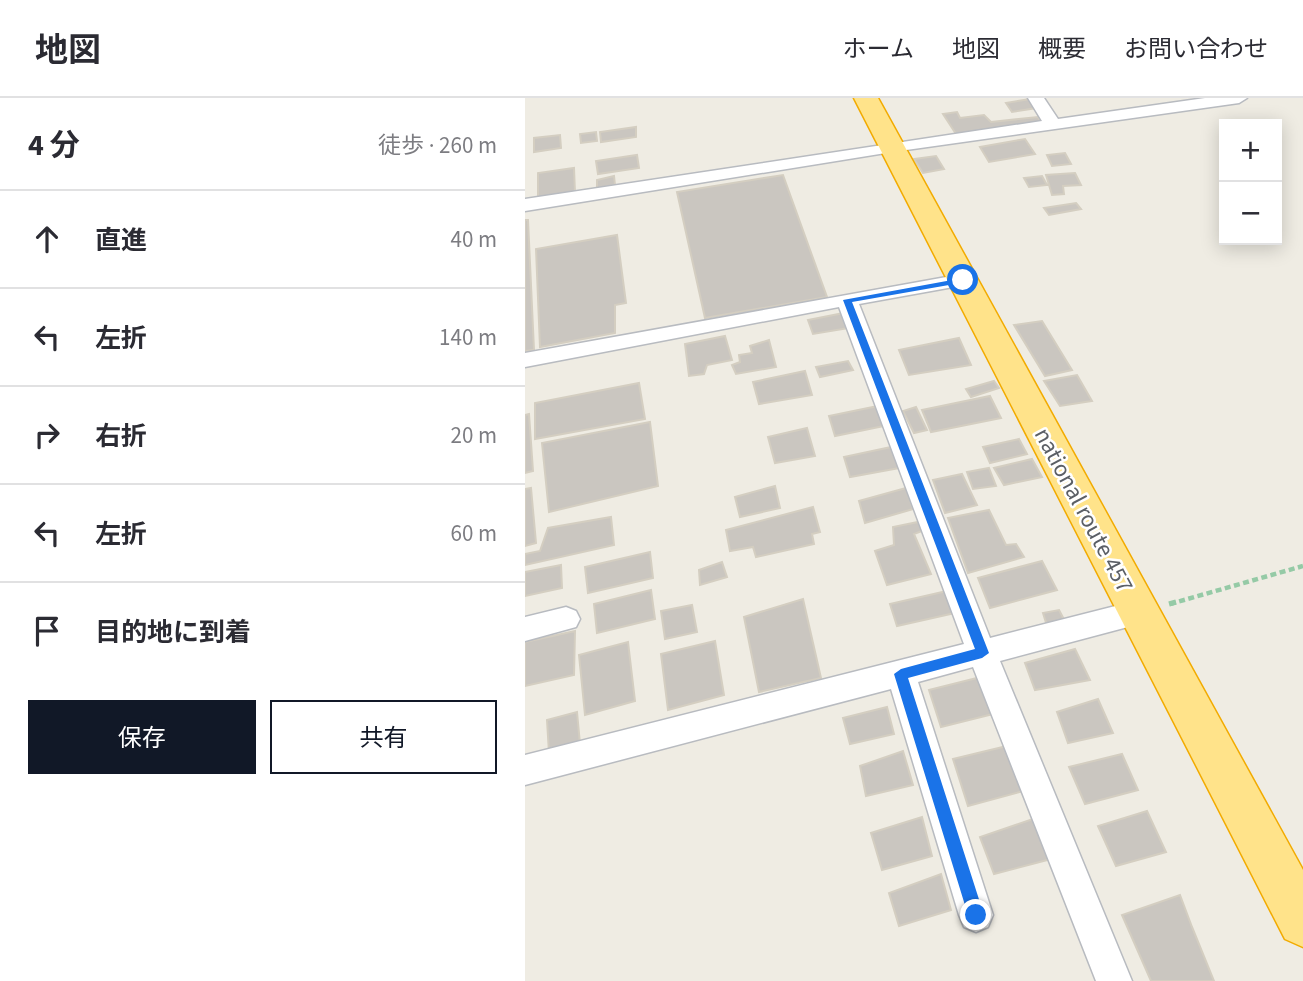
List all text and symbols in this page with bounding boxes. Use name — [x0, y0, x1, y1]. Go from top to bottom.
text: 地図 — [35, 27, 101, 74]
text: ホーム — [843, 32, 914, 67]
text: 地図 — [952, 32, 1000, 67]
text: 概要 — [1038, 32, 1086, 67]
text: お問い合わせ — [1124, 32, 1268, 67]
map controls — [1219, 119, 1282, 245]
button: + — [1219, 119, 1282, 182]
text: 4 分 — [28, 124, 80, 167]
text: 徒歩 · 260 m — [378, 129, 497, 162]
button: − — [1219, 182, 1282, 245]
icon: ahead — [28, 220, 66, 258]
text: 直進 — [95, 222, 147, 259]
text: 40 m — [450, 223, 497, 256]
route start — [947, 264, 978, 295]
icon: left — [28, 318, 66, 356]
text: 左折 — [95, 320, 147, 357]
text: 140 m — [439, 321, 497, 354]
icon: right — [28, 416, 66, 454]
text: 右折 — [95, 418, 147, 455]
text: 20 m — [450, 419, 497, 452]
street label: national route 457 — [1025, 421, 1142, 599]
icon: left — [28, 514, 66, 552]
text: 左折 — [95, 516, 147, 553]
text: 60 m — [450, 517, 497, 550]
icon: arrive — [28, 612, 66, 650]
text: 目的地に到着 — [95, 614, 251, 651]
button: 保存 — [28, 700, 256, 774]
button: 共有 — [270, 700, 497, 774]
route end — [960, 899, 991, 930]

